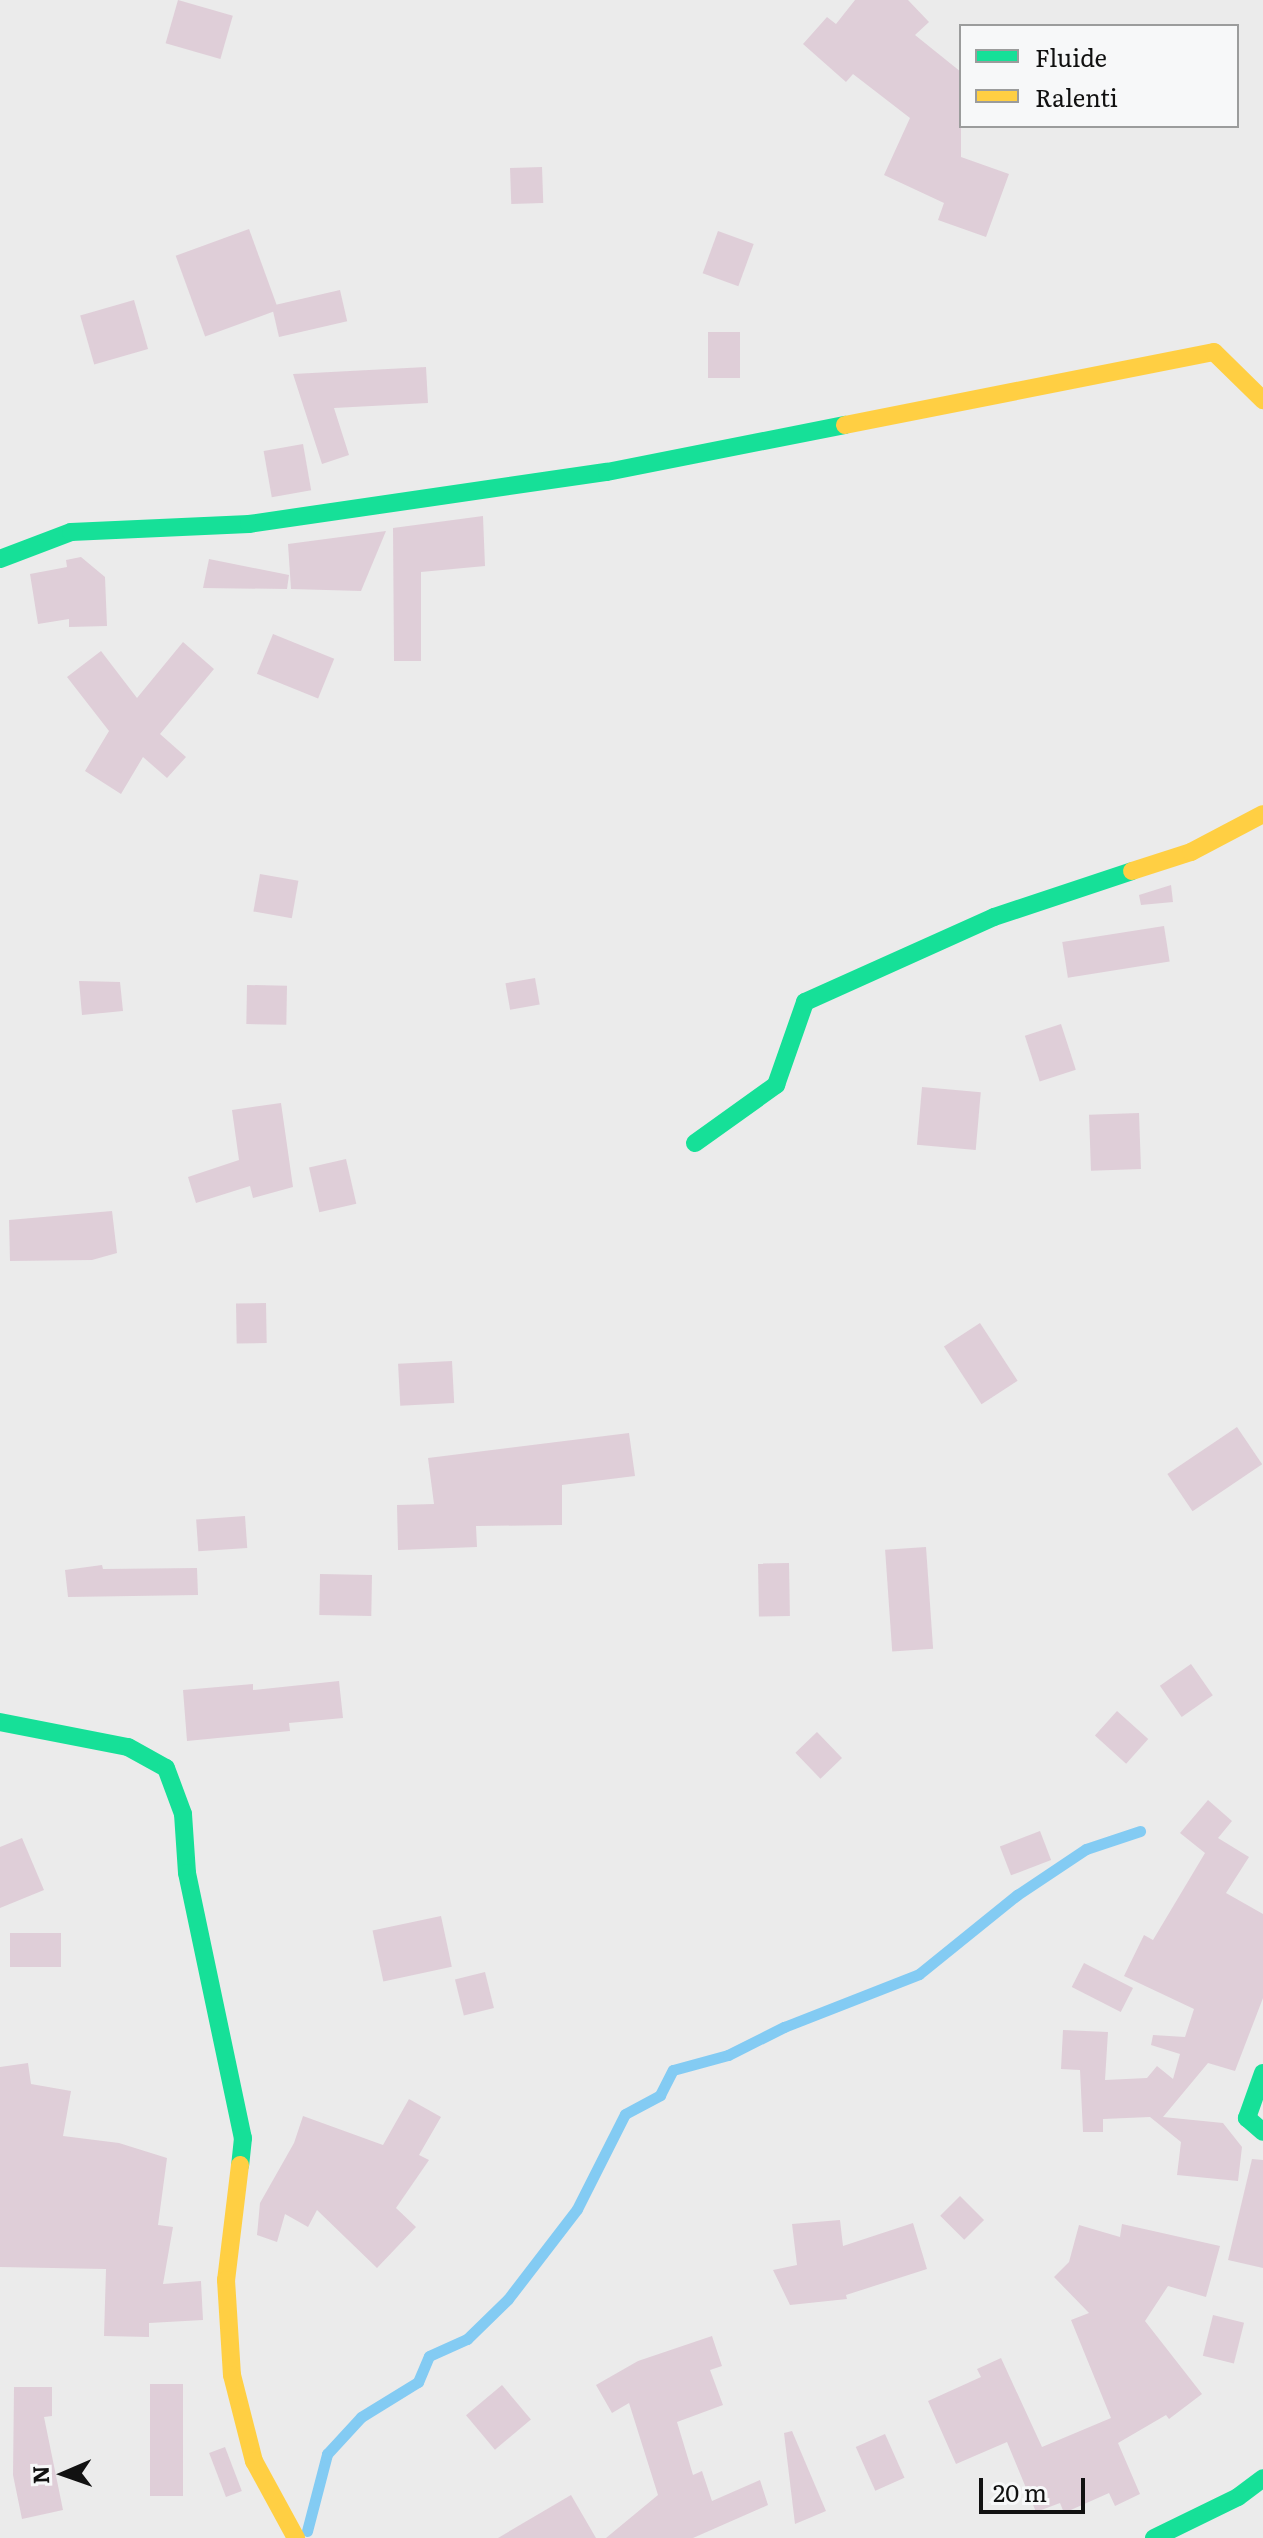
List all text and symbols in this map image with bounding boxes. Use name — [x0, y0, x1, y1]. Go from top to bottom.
legend — [959, 24, 1239, 128]
text: Fluide — [1035, 39, 1107, 74]
text: Ralenti — [1035, 79, 1118, 114]
north arrow — [24, 2434, 104, 2514]
scale bar — [983, 2462, 1089, 2512]
text: N — [23, 2465, 56, 2485]
text: 20 m — [993, 2474, 1047, 2509]

